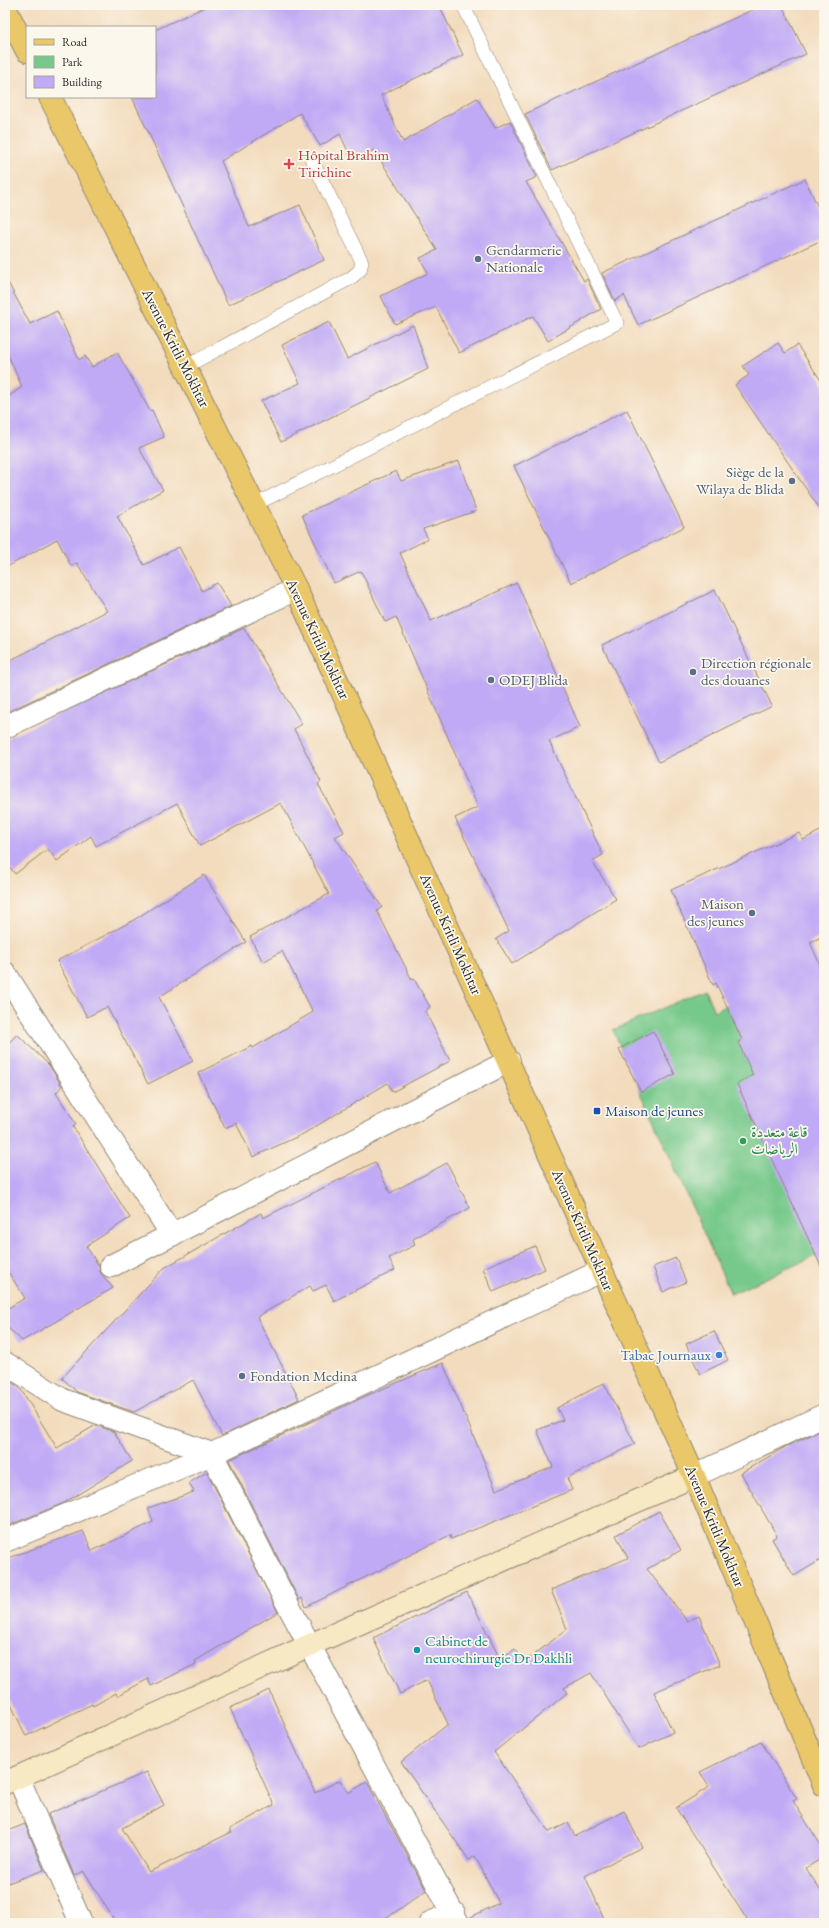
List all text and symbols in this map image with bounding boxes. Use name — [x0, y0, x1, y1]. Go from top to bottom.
legend — [26, 26, 156, 98]
text: Road — [62, 34, 88, 50]
text: Park — [62, 54, 83, 70]
text: Building — [62, 74, 103, 90]
place label: Hôpital Brahim Tirichine — [298, 145, 390, 181]
marker: Hôpital Brahim Tirichine — [283, 158, 295, 170]
place label: Gendarmerie Nationale — [486, 240, 561, 276]
marker: Gendarmerie Nationale — [473, 254, 483, 264]
street label: Avenue Kritli Mokhtar — [138, 284, 215, 410]
place label: Siège de la Wilaya de Blida — [696, 462, 784, 498]
marker: Siège de la Wilaya de Blida — [787, 476, 797, 486]
street label: Avenue Kritli Mokhtar — [282, 575, 355, 702]
place label: Direction régionale des douanes — [701, 653, 812, 689]
marker: Direction régionale des douanes — [688, 667, 698, 677]
place label: ODEJ Blida — [499, 670, 568, 689]
marker: ODEJ Blida — [486, 675, 496, 685]
street label: Avenue Kritli Mokhtar — [416, 869, 487, 997]
place label: Maison des jeunes — [687, 894, 744, 930]
marker: Maison des jeunes — [747, 908, 757, 918]
place label: Maison de jeunes — [605, 1101, 703, 1120]
marker: Maison de jeunes — [592, 1106, 602, 1116]
place label: قاعة متعددة الرياضات — [751, 1122, 808, 1158]
marker: قاعة متعددة الرياضات — [738, 1136, 748, 1146]
street label: Avenue Kritli Mokhtar — [548, 1165, 619, 1293]
place label: Tabac Journaux — [620, 1345, 712, 1364]
marker: Tabac Journaux — [714, 1350, 724, 1360]
place label: Fondation Medina — [250, 1366, 357, 1385]
marker: Fondation Medina — [237, 1371, 247, 1381]
street label: Avenue Kritli Mokhtar — [681, 1461, 750, 1590]
place label: Cabinet de neurochirurgie Dr Dakhli — [425, 1631, 573, 1667]
marker: Cabinet de neurochirurgie Dr Dakhli — [412, 1645, 422, 1655]

